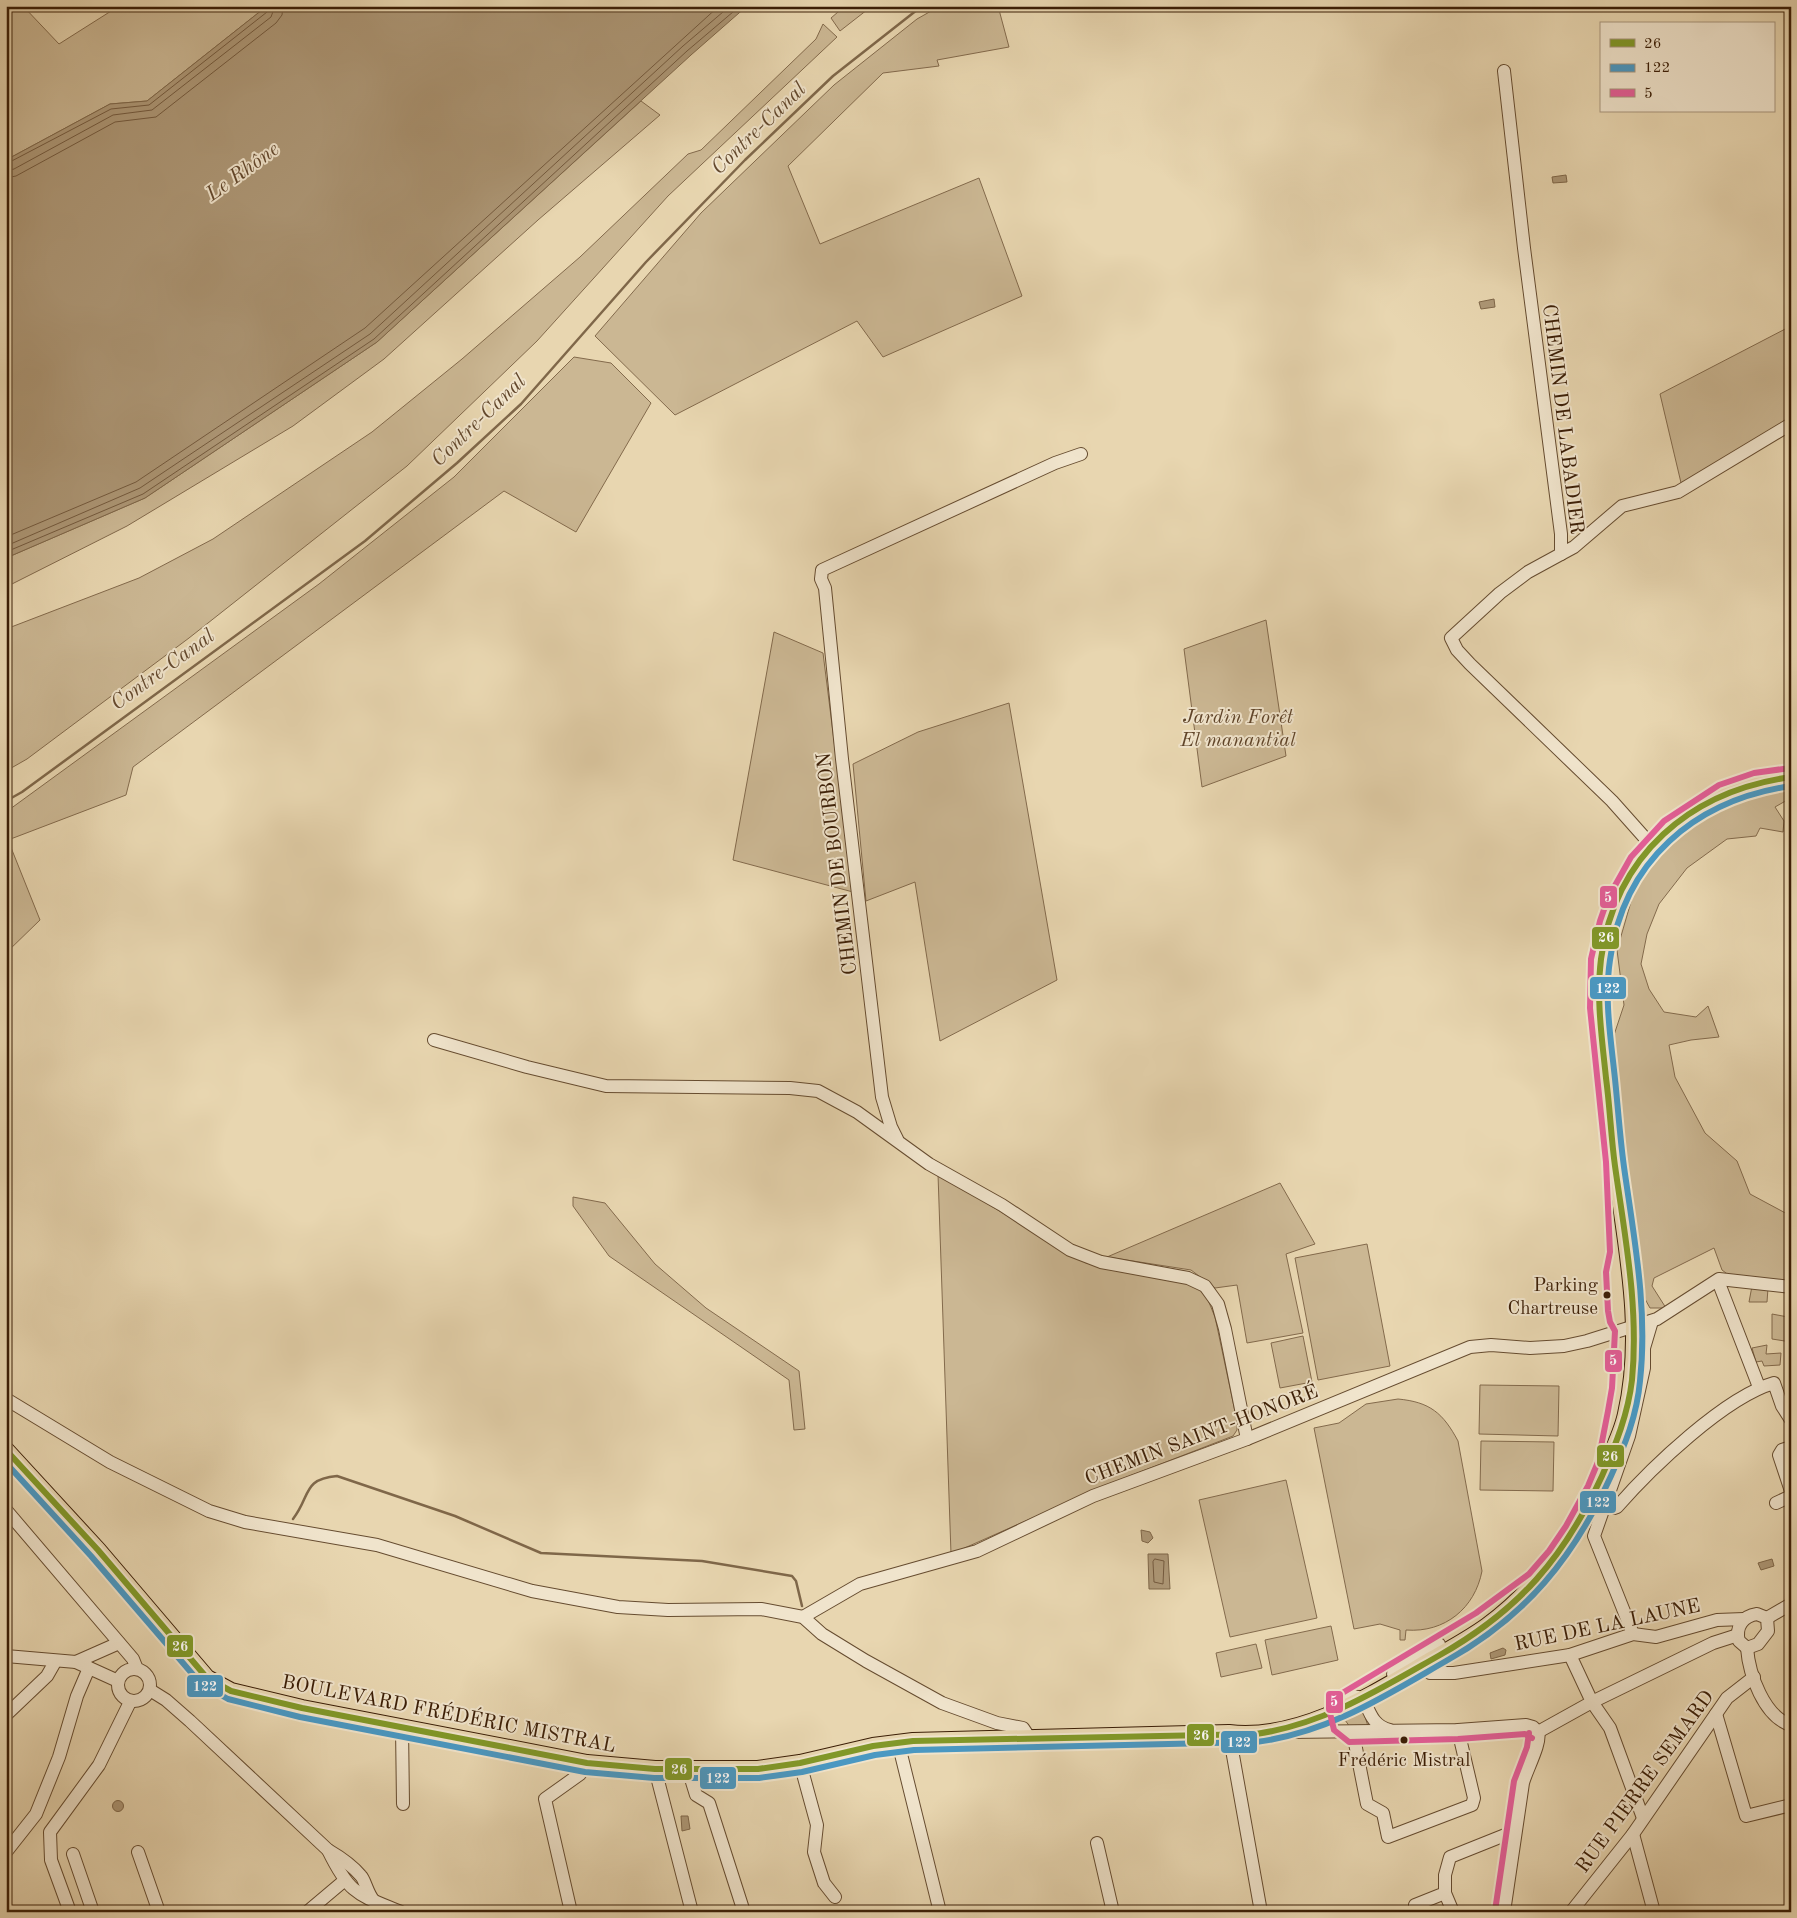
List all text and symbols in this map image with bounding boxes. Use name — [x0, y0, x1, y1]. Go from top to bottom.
legend — [1600, 22, 1774, 112]
text: 26 — [1644, 37, 1661, 52]
text: 122 — [1644, 61, 1670, 76]
water label: Contre-Canal — [708, 79, 810, 179]
text: 5 — [1644, 87, 1653, 102]
water label: Le Rhône — [202, 139, 283, 206]
street label: CHEMIN DE LABADIER — [1538, 303, 1586, 536]
water label: Contre-Canal — [428, 371, 530, 471]
water label: Contre-Canal — [107, 626, 219, 715]
park label: Jardin Forêt El manantial — [1179, 708, 1296, 751]
street label: CHEMIN DE BOURBON — [814, 751, 862, 976]
line badge: 5 — [1599, 885, 1618, 909]
text: 5 — [1604, 891, 1612, 905]
line badge: 26 — [1591, 926, 1620, 950]
text: 26 — [1598, 931, 1614, 945]
line badge: 122 — [1589, 976, 1627, 1000]
text: 122 — [1596, 982, 1620, 996]
place label: Parking Chartreuse — [1507, 1277, 1599, 1319]
marker: Parking Chartreuse — [1602, 1290, 1612, 1300]
line badge: 5 — [1604, 1349, 1623, 1373]
text: 5 — [1609, 1354, 1617, 1368]
street label: CHEMIN SAINT-HONORÉ — [1081, 1379, 1321, 1490]
line badge: 26 — [1596, 1444, 1625, 1468]
text: 26 — [1602, 1450, 1618, 1464]
line badge: 122 — [1579, 1490, 1617, 1514]
text: 122 — [1586, 1496, 1610, 1510]
street label: RUE DE LA LAUNE — [1513, 1596, 1702, 1655]
line badge: 26 — [166, 1634, 194, 1658]
text: 26 — [172, 1640, 188, 1654]
street label: BOULEVARD FRÉDÉRIC MISTRAL — [280, 1670, 618, 1757]
line badge: 122 — [186, 1674, 224, 1698]
text: 122 — [193, 1680, 217, 1694]
street label: RUE PIERRE SEMARD — [1573, 1687, 1718, 1877]
line badge: 5 — [1325, 1690, 1344, 1714]
text: 5 — [1330, 1695, 1338, 1709]
line badge: 26 — [1186, 1723, 1215, 1747]
text: 26 — [1193, 1729, 1209, 1743]
line badge: 122 — [1220, 1730, 1258, 1754]
marker: Frédéric Mistral — [1399, 1735, 1409, 1745]
text: 122 — [1227, 1736, 1251, 1750]
place label: Frédéric Mistral — [1338, 1752, 1470, 1771]
line badge: 26 — [664, 1757, 693, 1781]
text: 26 — [671, 1763, 687, 1777]
line badge: 122 — [699, 1766, 737, 1790]
text: 122 — [706, 1772, 730, 1786]

